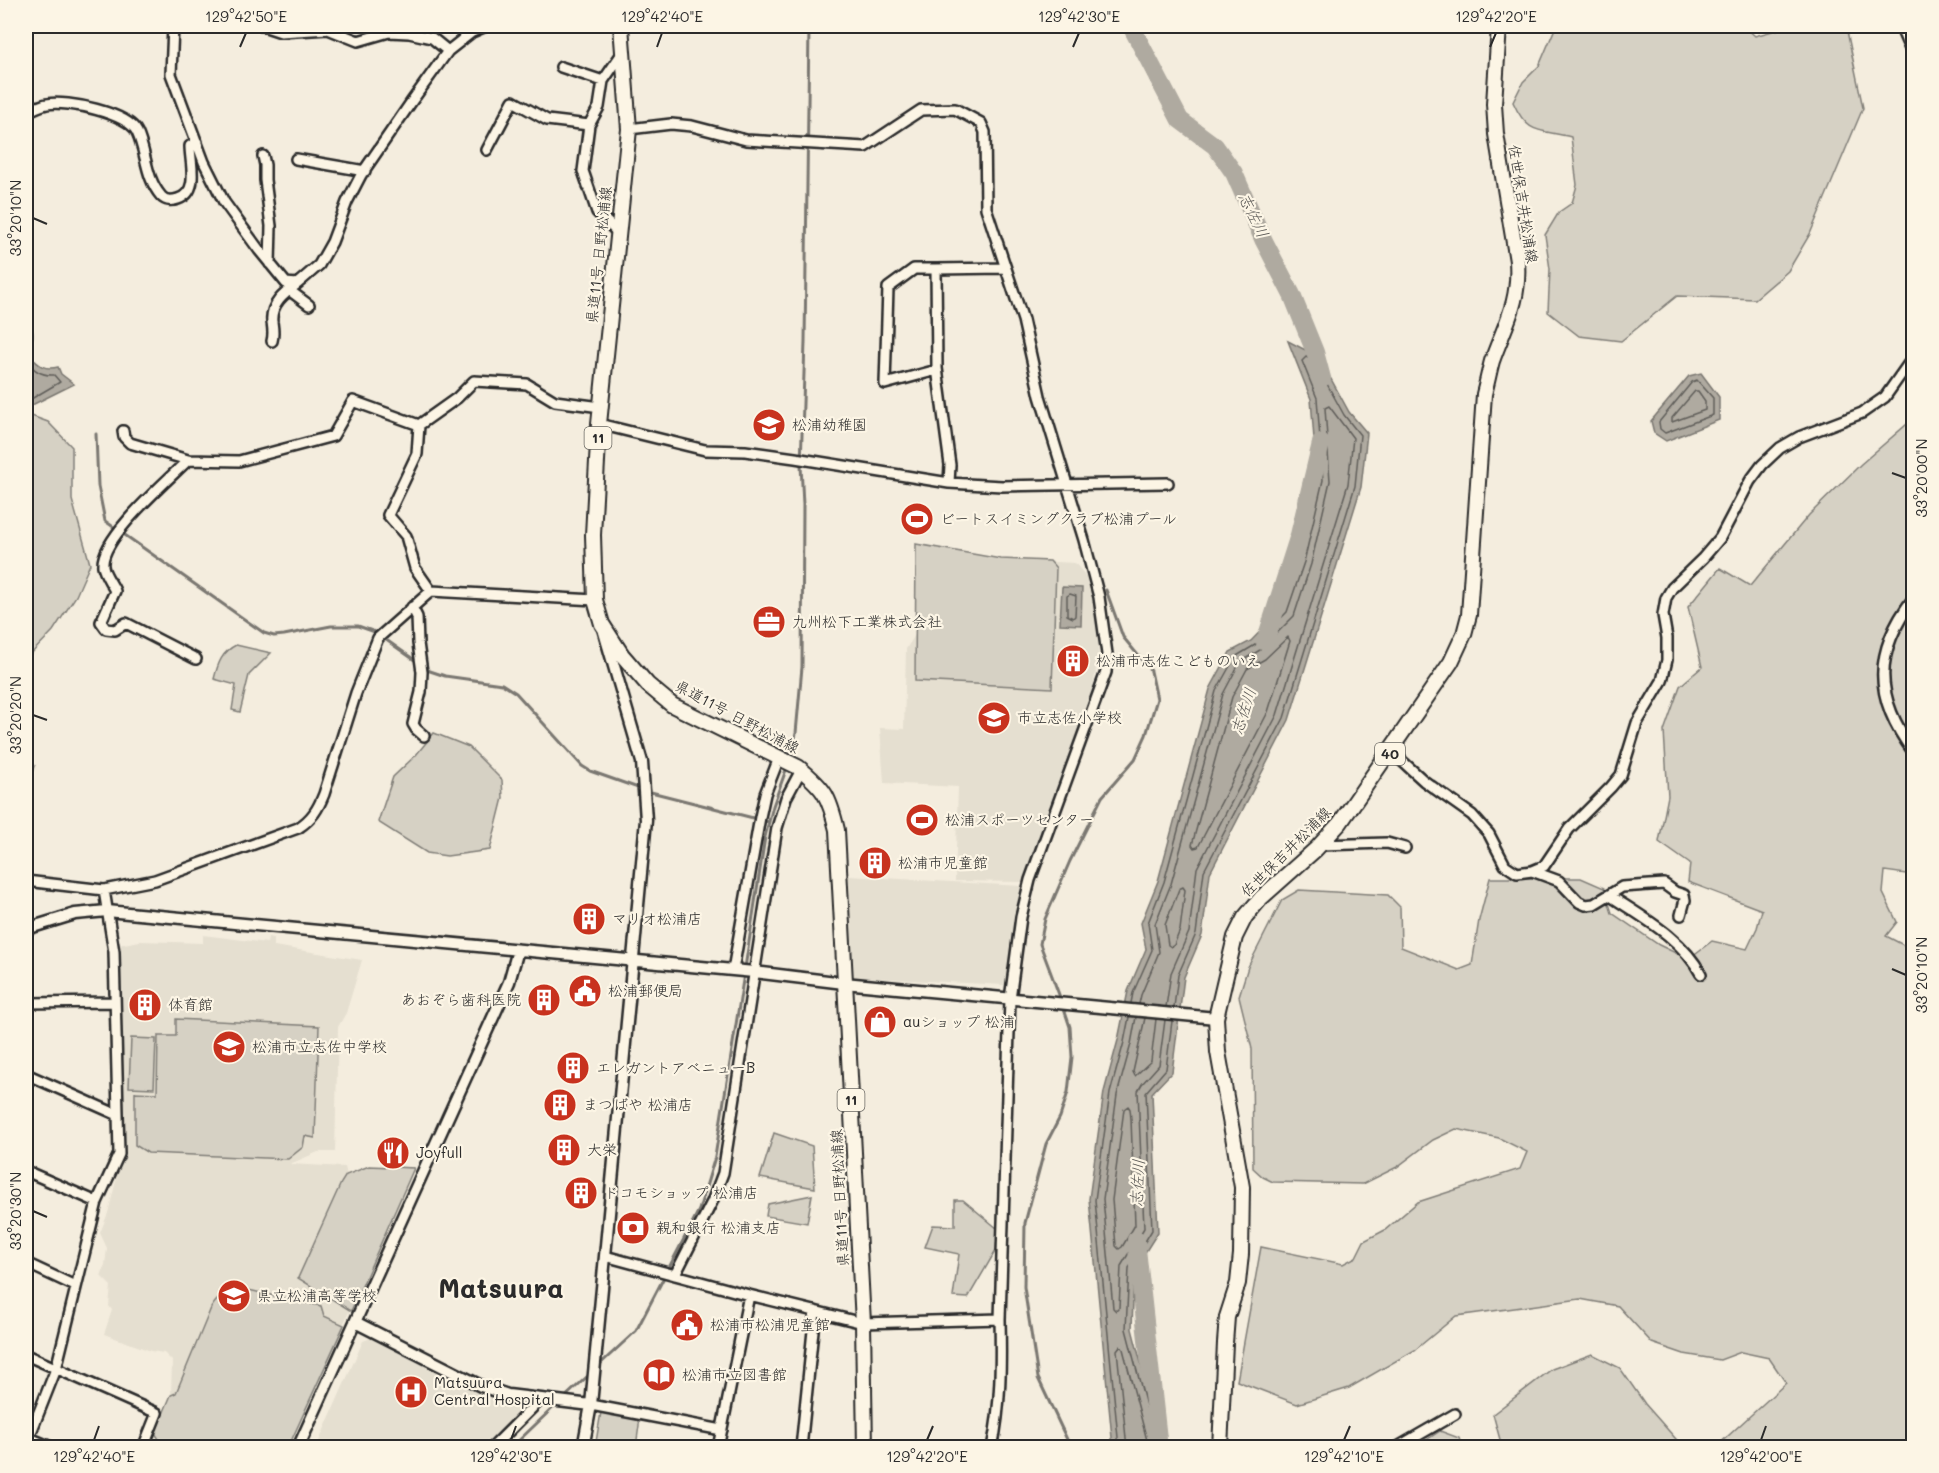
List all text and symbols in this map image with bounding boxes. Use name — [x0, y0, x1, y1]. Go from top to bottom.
text: 129°42'50"E — [205, 6, 287, 26]
text: 129°42'40"E — [621, 6, 703, 26]
text: 129°42'30"E — [1038, 6, 1120, 26]
text: 129°42'20"E — [1455, 6, 1537, 26]
street label: 佐世保吉井松浦線 — [1505, 143, 1543, 265]
text: 33°20'10"N — [5, 180, 25, 256]
street label: 県道11号 日野松浦線 — [581, 185, 615, 325]
water label: 志佐川 — [1234, 189, 1274, 241]
school or university icon: 松浦幼稚園 — [751, 407, 787, 443]
place label: 松浦幼稚園 — [792, 414, 867, 434]
road number: 11 — [584, 427, 612, 449]
text: 33°20'00"N — [1911, 438, 1931, 518]
sports icon: ビートスイミングクラブ松浦プール — [899, 501, 935, 537]
place label: ビートスイミングクラブ松浦プール — [940, 508, 1177, 528]
office icon: 九州松下工業株式会社 — [751, 604, 787, 640]
place label: 九州松下工業株式会社 — [792, 611, 942, 631]
building icon: 松浦市志佐こどものいえ — [1055, 643, 1091, 679]
place label: 松浦市志佐こどものいえ — [1096, 650, 1260, 670]
street label: 県道11号 日野松浦線 — [672, 675, 803, 757]
text: 33°20'20"N — [5, 676, 25, 754]
water label: 志佐川 — [1225, 685, 1260, 737]
school or university icon: 市立志佐小学校 — [976, 700, 1012, 736]
place label: 市立志佐小学校 — [1017, 707, 1122, 727]
road number: 40 — [1375, 743, 1405, 765]
sports icon: 松浦スポーツセンター — [904, 802, 940, 838]
street label: 佐世保吉井松浦線 — [1236, 802, 1335, 901]
place label: 松浦スポーツセンター — [945, 809, 1094, 829]
building icon: 松浦市児童館 — [857, 845, 893, 881]
place label: 松浦市児童館 — [898, 852, 988, 872]
building icon: マリオ松浦店 — [571, 901, 607, 937]
place label: マリオ松浦店 — [612, 908, 702, 928]
text: 33°20'10"N — [1911, 937, 1931, 1013]
public building icon: 松浦郵便局 — [567, 973, 603, 1009]
place label: 松浦郵便局 — [608, 980, 683, 1000]
building icon: あおぞら歯科医院 — [526, 982, 562, 1018]
building icon: 体育館 — [127, 987, 163, 1023]
place label: あおぞら歯科医院 — [401, 989, 521, 1009]
place label: 体育館 — [168, 994, 213, 1014]
shop icon: auショップ 松浦 — [862, 1004, 898, 1040]
place label: auショップ 松浦 — [903, 1011, 1015, 1031]
school or university icon: 松浦市立志佐中学校 — [211, 1029, 247, 1065]
place label: 松浦市立志佐中学校 — [252, 1036, 387, 1056]
building icon: エレガントアベニューB — [555, 1050, 591, 1086]
place label: エレガントアベニューB — [596, 1057, 755, 1077]
building icon: まつばや 松浦店 — [542, 1087, 578, 1123]
road number: 11 — [838, 1089, 864, 1111]
place label: まつばや 松浦店 — [583, 1094, 693, 1114]
street label: 県道11号 日野松浦線 — [825, 1129, 853, 1268]
building icon: 大栄 — [546, 1132, 582, 1168]
restaurant icon: Joyfull — [375, 1135, 411, 1171]
place label: 大栄 — [587, 1139, 617, 1159]
place label: Joyfull — [416, 1142, 463, 1162]
water label: 志佐川 — [1125, 1158, 1148, 1207]
text: 33°20'30"N — [5, 1172, 25, 1250]
building icon: ドコモショップ 松浦店 — [563, 1175, 599, 1211]
place label: ドコモショップ 松浦店 — [604, 1182, 758, 1202]
bank icon: 親和銀行 松浦支店 — [615, 1210, 651, 1246]
place label: 親和銀行 松浦支店 — [656, 1217, 781, 1237]
district label: Matsuura — [438, 1270, 564, 1305]
school or university icon: 県立松浦高等学校 — [216, 1278, 252, 1314]
place label: 県立松浦高等学校 — [257, 1285, 377, 1305]
public building icon: 松浦市松浦児童館 — [669, 1307, 705, 1343]
place label: 松浦市松浦児童館 — [710, 1314, 830, 1334]
library icon: 松浦市立図書館 — [641, 1357, 677, 1393]
place label: 松浦市立図書館 — [682, 1364, 787, 1384]
place label: Matsuura Central Hospital — [434, 1372, 555, 1409]
hospital icon: Matsuura Central Hospital — [393, 1374, 429, 1410]
text: 129°42'40"E — [53, 1446, 135, 1466]
text: 129°42'30"E — [470, 1446, 552, 1466]
text: 129°42'20"E — [886, 1446, 968, 1466]
text: 129°42'10"E — [1304, 1446, 1384, 1466]
text: 129°42'00"E — [1720, 1446, 1803, 1466]

